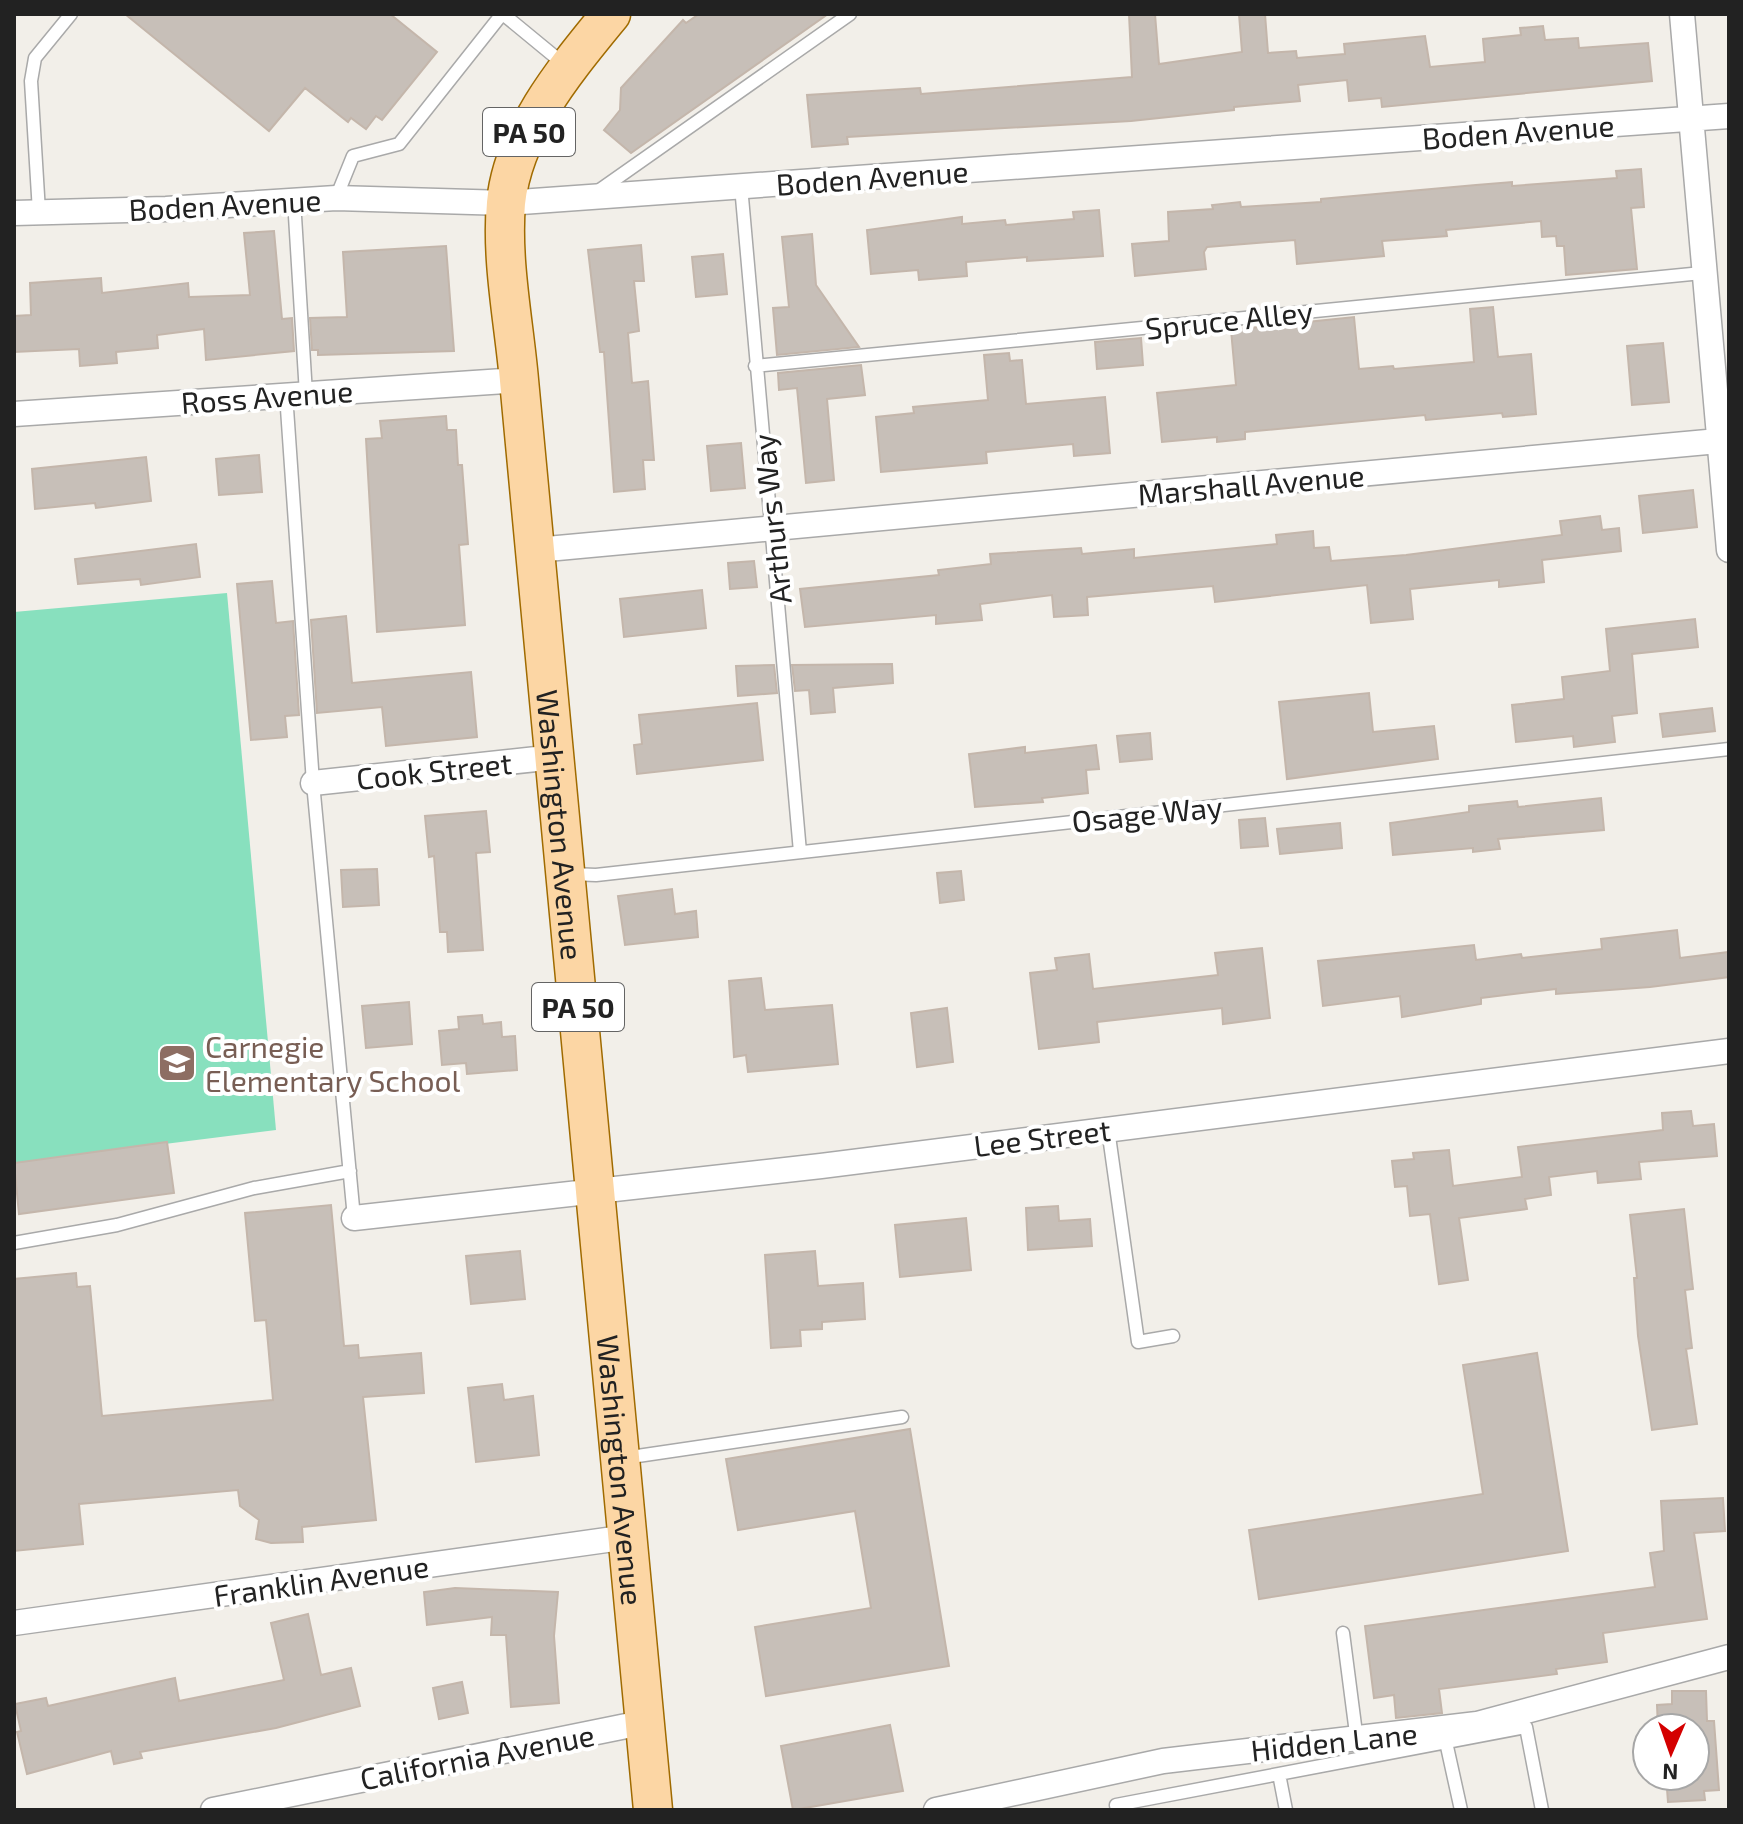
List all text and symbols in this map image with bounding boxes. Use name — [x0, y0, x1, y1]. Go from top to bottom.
street label: Boden Avenue — [1421, 106, 1615, 156]
road number: PA 50 — [483, 108, 575, 156]
street label: Boden Avenue — [775, 152, 969, 202]
street label: Boden Avenue — [128, 181, 322, 227]
street label: Spruce Alley — [1143, 292, 1315, 346]
street label: Ross Avenue — [180, 372, 354, 420]
street label: Arthurs Way — [744, 432, 798, 606]
street label: Marshall Avenue — [1136, 456, 1366, 512]
street label: Washington Avenue — [530, 688, 591, 962]
street label: Cook Street — [354, 744, 514, 796]
street label: Osage Way — [1070, 787, 1224, 839]
road number: PA 50 — [532, 983, 624, 1031]
place label: Carnegie Elementary School — [205, 1028, 460, 1098]
school or university icon: Carnegie Elementary School — [156, 1042, 198, 1084]
street label: Lee Street — [971, 1111, 1113, 1163]
street label: Washington Avenue — [591, 1333, 652, 1607]
street label: Franklin Avenue — [211, 1547, 431, 1613]
north arrow — [1631, 1712, 1711, 1792]
street label: Hidden Lane — [1249, 1714, 1419, 1768]
street label: California Avenue — [357, 1716, 597, 1796]
text: N — [1662, 1760, 1679, 1786]

